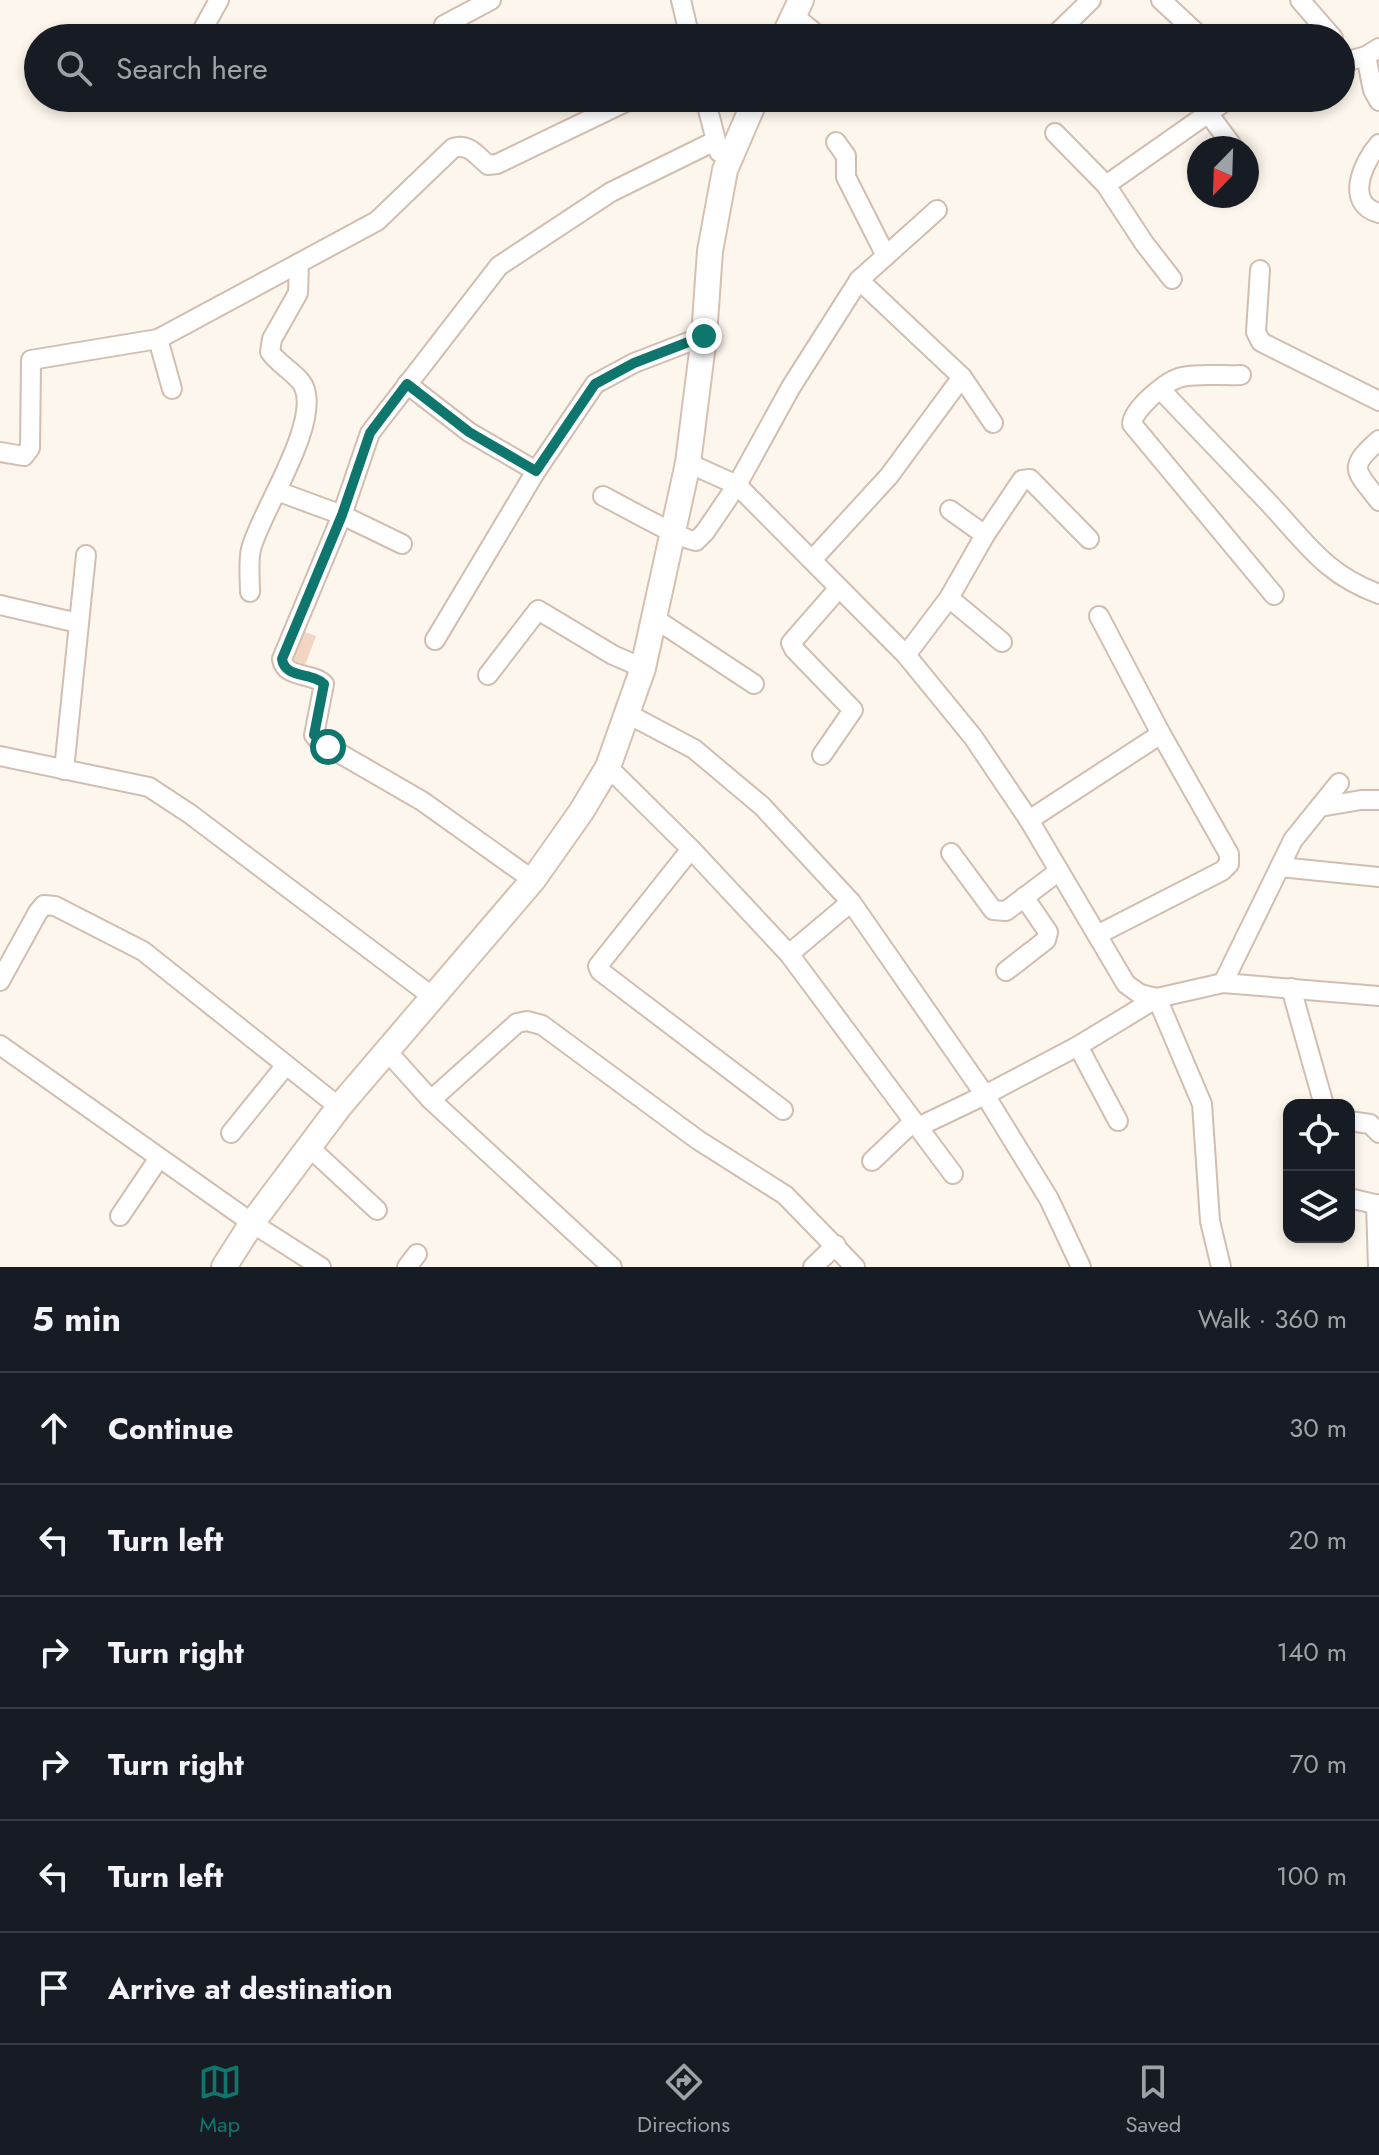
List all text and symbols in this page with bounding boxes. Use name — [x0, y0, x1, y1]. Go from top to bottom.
search box — [24, 24, 1355, 112]
icon: search — [52, 46, 96, 90]
text: Search here — [116, 47, 268, 90]
north arrow — [1187, 136, 1259, 208]
route end — [686, 318, 722, 354]
route start — [310, 729, 346, 765]
map controls — [1283, 1099, 1355, 1243]
button: locate — [1283, 1099, 1355, 1171]
button: layers — [1283, 1171, 1355, 1243]
text: 5 min — [32, 1295, 121, 1344]
text: Walk · 360 m — [1198, 1300, 1347, 1338]
icon: ahead — [32, 1406, 76, 1450]
text: Continue — [108, 1407, 234, 1450]
text: 30 m — [1289, 1409, 1347, 1447]
icon: left — [32, 1518, 76, 1562]
text: Turn left — [108, 1519, 223, 1562]
text: 20 m — [1289, 1521, 1347, 1559]
icon: right — [32, 1630, 76, 1674]
text: Turn right — [108, 1631, 244, 1674]
text: 140 m — [1276, 1633, 1347, 1671]
icon: right — [32, 1742, 76, 1786]
text: Turn right — [108, 1743, 244, 1786]
text: 70 m — [1290, 1745, 1347, 1783]
icon: left — [32, 1854, 76, 1898]
text: Turn left — [108, 1855, 223, 1898]
text: 100 m — [1276, 1857, 1347, 1895]
icon: arrive — [32, 1966, 76, 2010]
text: Arrive at destination — [108, 1967, 393, 2010]
tab: Map — [198, 2060, 242, 2140]
tab: Directions — [637, 2060, 730, 2140]
tab: Saved — [1126, 2060, 1181, 2140]

